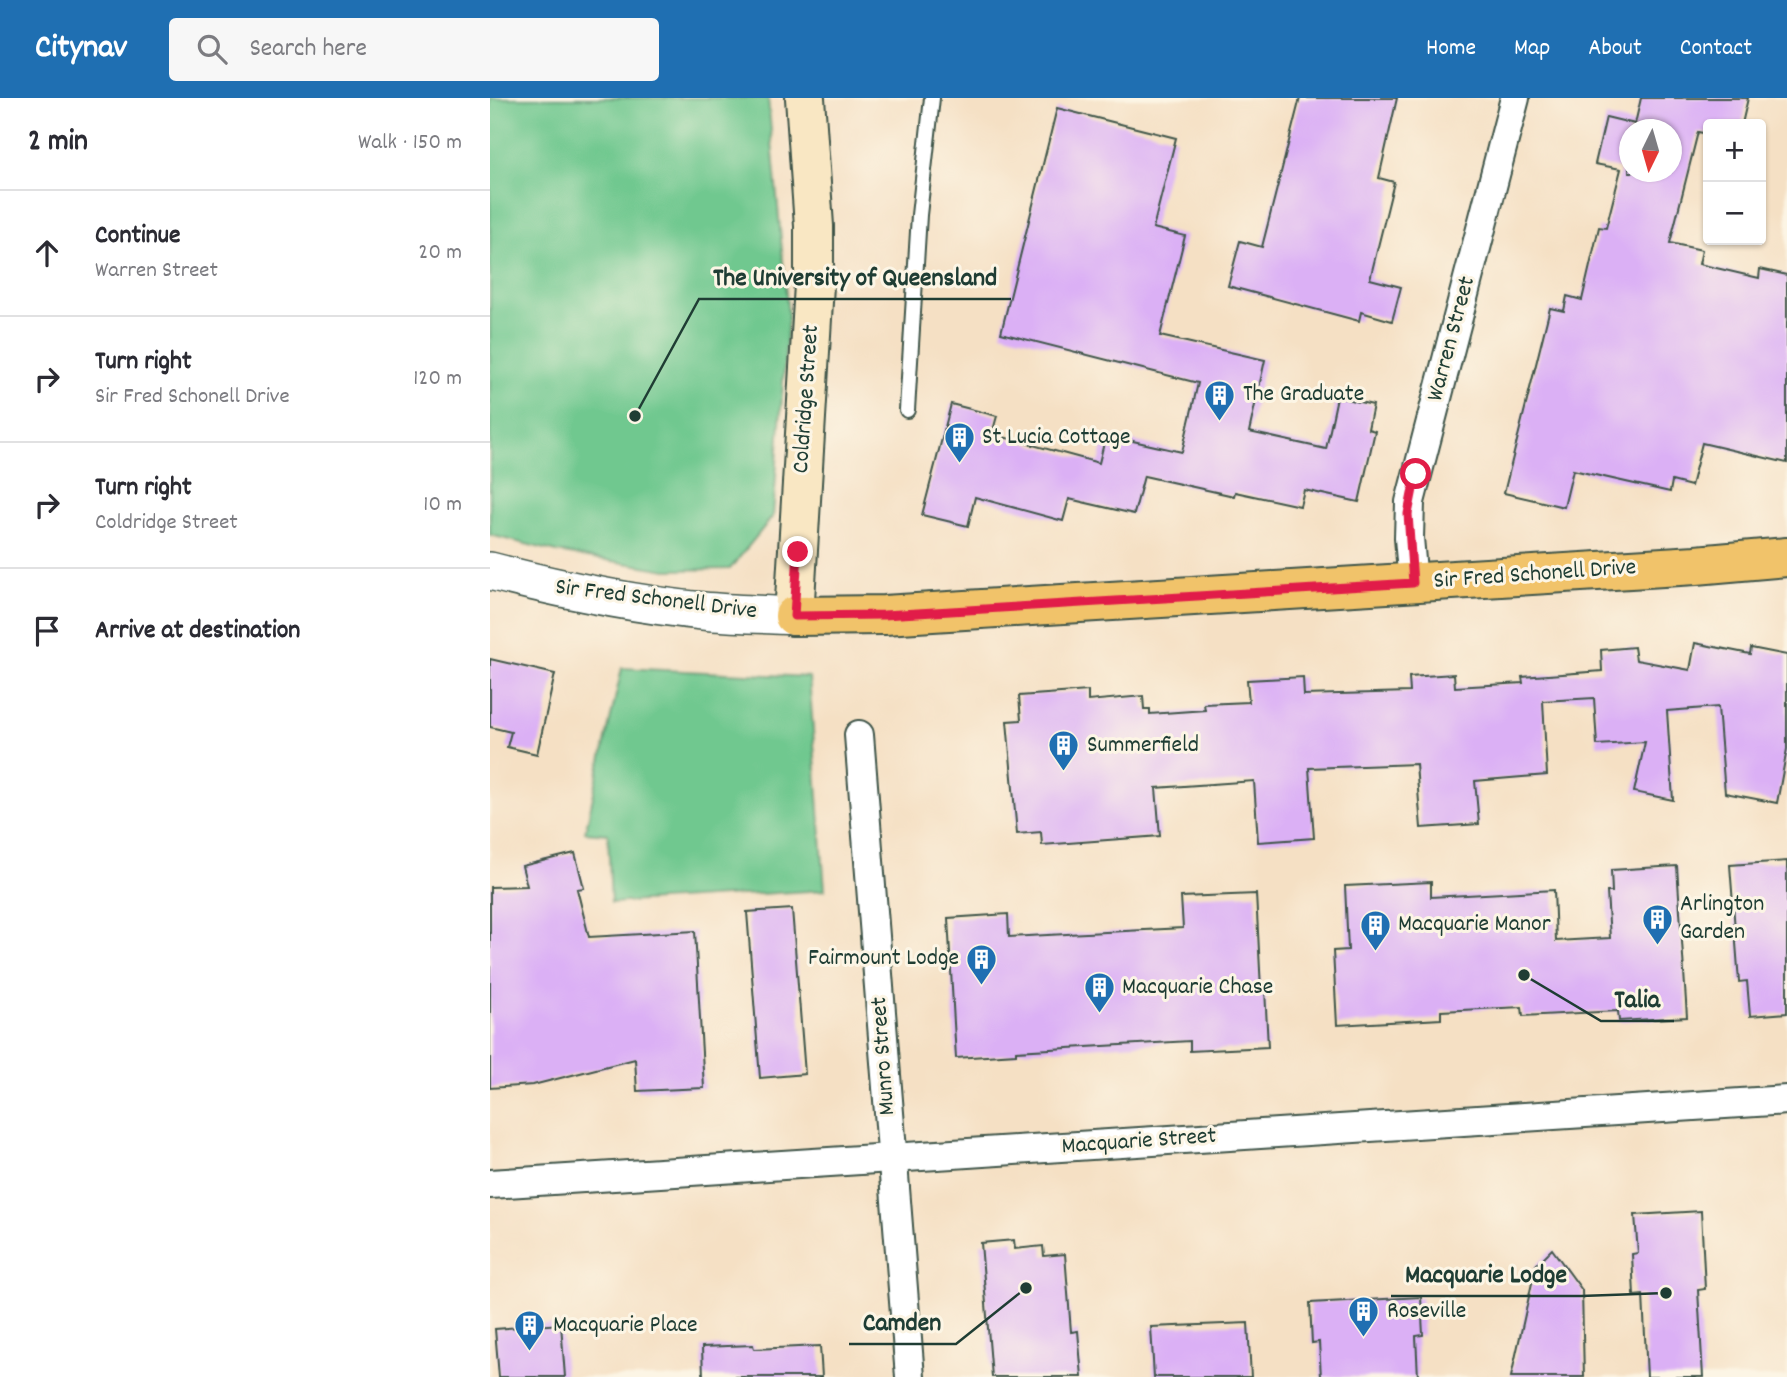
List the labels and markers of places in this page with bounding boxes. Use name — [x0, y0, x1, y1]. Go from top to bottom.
callout: The University of Queensland — [699, 252, 1011, 299]
building icon: The Graduate — [1203, 378, 1237, 422]
place label: The Graduate — [1243, 378, 1364, 412]
building icon: St Lucia Cottage — [942, 421, 976, 465]
place label: St Lucia Cottage — [982, 421, 1130, 455]
building icon: Summerfield — [1047, 729, 1081, 773]
place label: Summerfield — [1087, 729, 1199, 763]
place label: Arlington Garden — [1680, 888, 1764, 950]
building icon: Arlington Garden — [1640, 902, 1674, 946]
building icon: Macquarie Manor — [1358, 908, 1392, 952]
place label: Macquarie Manor — [1398, 908, 1551, 942]
place label: Fairmount Lodge — [808, 942, 959, 976]
building icon: Fairmount Lodge — [965, 942, 999, 986]
building icon: Macquarie Chase — [1082, 971, 1116, 1015]
place label: Macquarie Chase — [1122, 971, 1273, 1005]
callout: Talia — [1601, 974, 1674, 1021]
callout: Macquarie Lodge — [1391, 1249, 1581, 1296]
building icon: Roseville — [1347, 1295, 1381, 1339]
place label: Roseville — [1387, 1295, 1466, 1329]
callout: Camden — [849, 1297, 956, 1344]
building icon: Macquarie Place — [513, 1309, 547, 1353]
place label: Macquarie Place — [553, 1309, 698, 1343]

